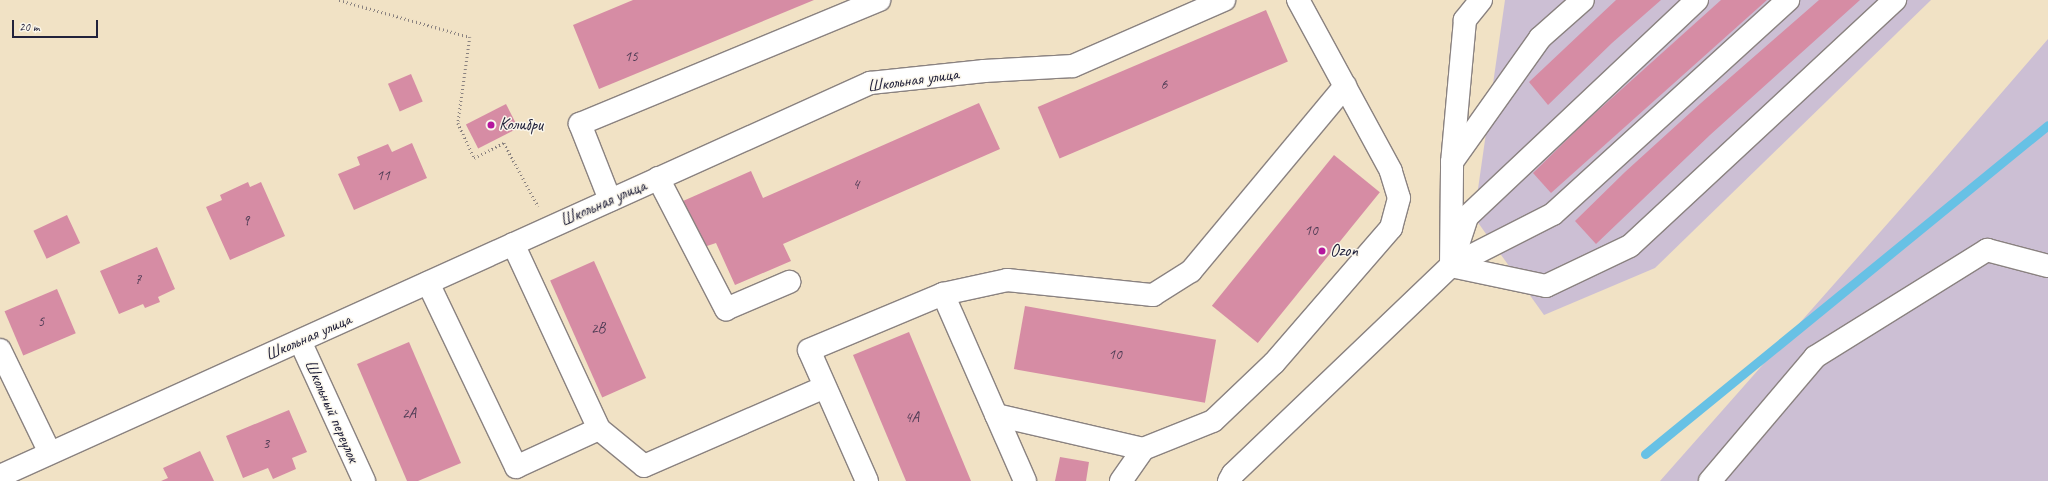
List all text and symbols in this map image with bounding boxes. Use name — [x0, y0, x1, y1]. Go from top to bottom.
scale bar — [14, 12, 100, 38]
text: 20 m — [19, 19, 39, 35]
house number: 15 — [624, 48, 638, 66]
street label: Школьная улица — [866, 63, 960, 97]
house number: 6 — [1161, 76, 1167, 94]
place label: Колибри — [499, 115, 543, 135]
marker: Колибри — [486, 120, 496, 130]
house number: 11 — [376, 167, 390, 185]
street label: Школьная улица — [557, 175, 649, 231]
house number: 4 — [853, 176, 859, 194]
house number: 9 — [243, 212, 249, 230]
house number: 10 — [1304, 222, 1318, 240]
place label: Ozon — [1330, 241, 1358, 261]
marker: Ozon — [1317, 246, 1327, 256]
house number: 7 — [135, 271, 141, 289]
street label: Школьная улица — [262, 309, 354, 365]
house number: 5 — [38, 313, 44, 331]
house number: 2В — [591, 320, 605, 338]
house number: 10 — [1108, 346, 1122, 364]
street label: Школьный переулок — [300, 356, 364, 466]
house number: 2А — [402, 405, 416, 423]
house number: 4А — [905, 409, 919, 427]
house number: 3 — [263, 435, 269, 453]

